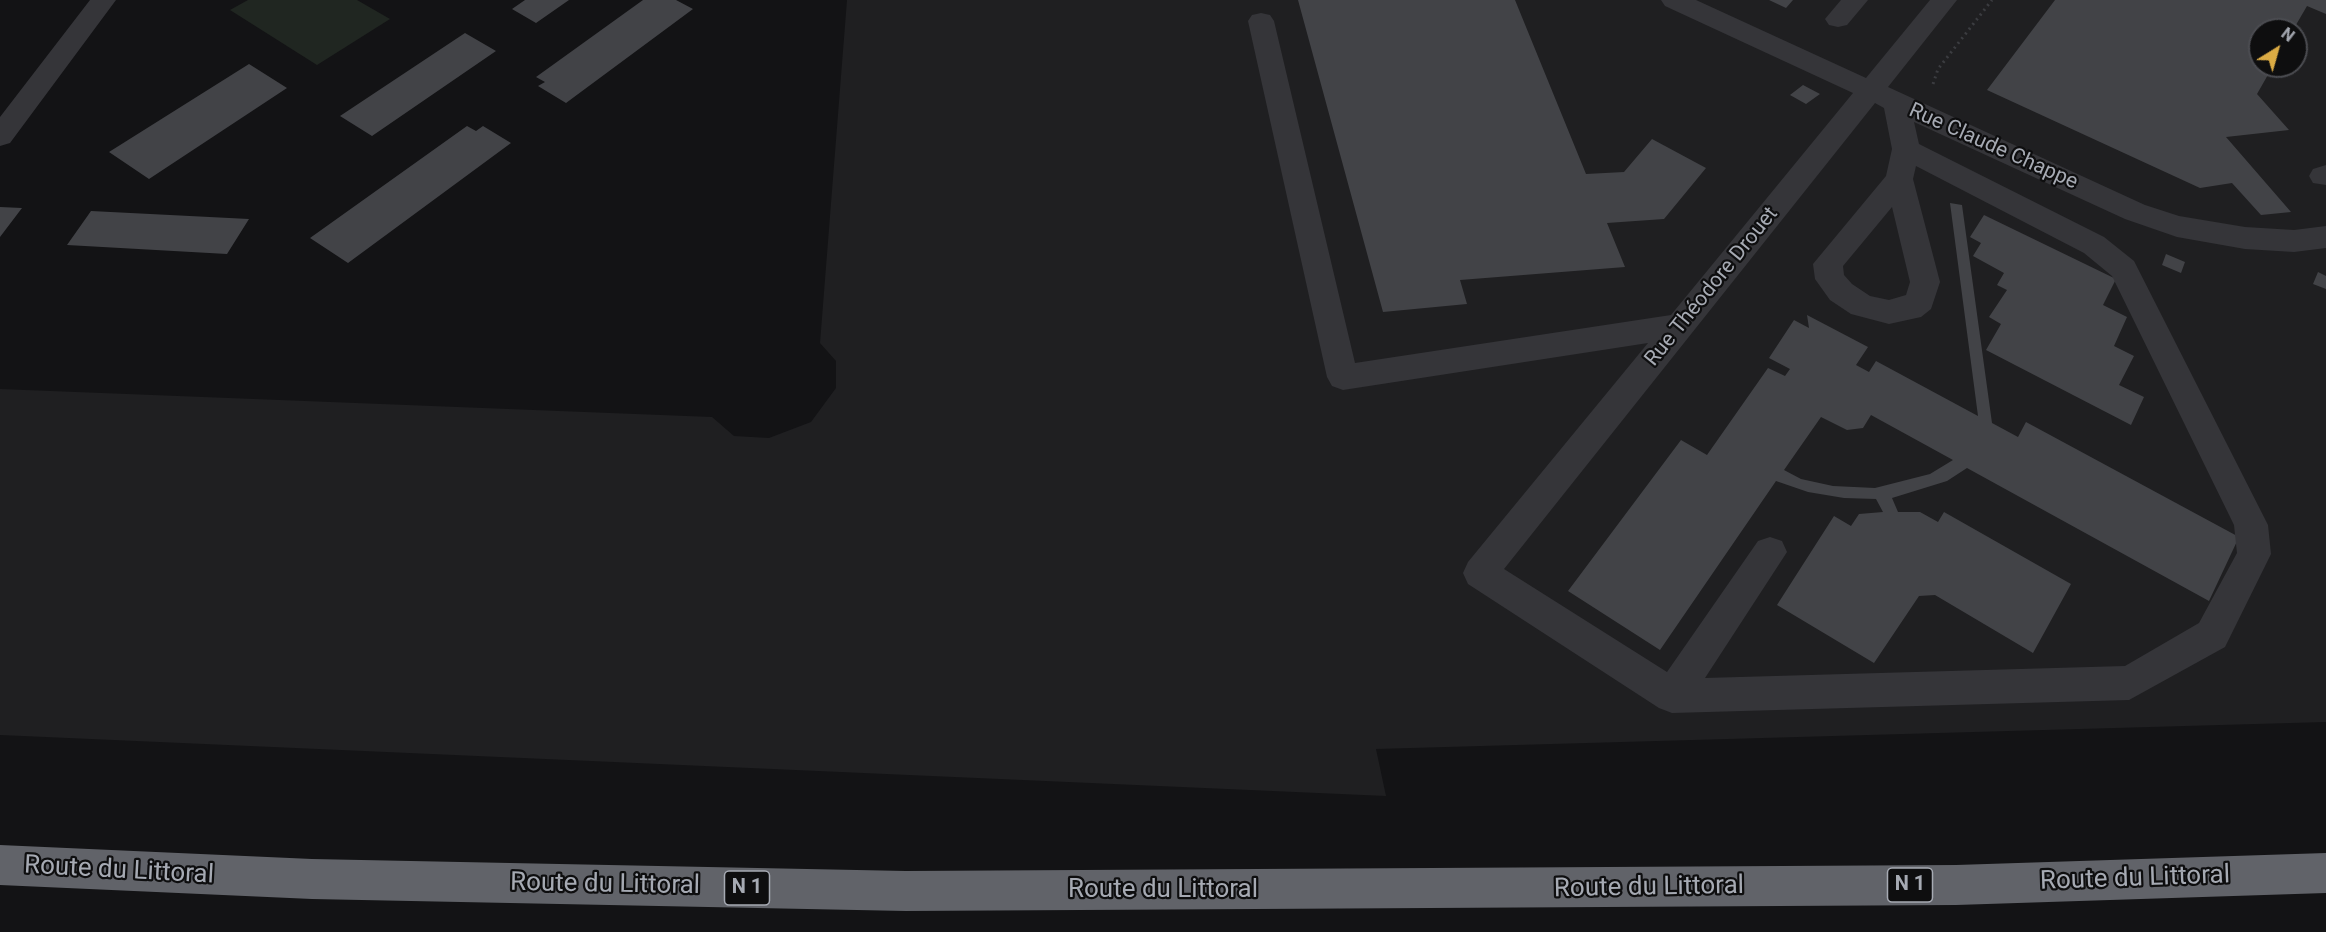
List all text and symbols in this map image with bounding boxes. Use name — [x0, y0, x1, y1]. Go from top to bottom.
north arrow — [2248, 18, 2308, 78]
text: N — [2278, 24, 2298, 46]
street label: Rue Claude Chappe — [1905, 98, 2081, 196]
street label: Rue Théodore Drouet — [1640, 202, 1784, 372]
street label: Route du Littoral — [23, 850, 215, 892]
street label: Route du Littoral — [2039, 860, 2231, 898]
street label: Route du Littoral — [510, 868, 700, 902]
road number: N 1 — [1888, 868, 1932, 902]
road number: N 1 — [724, 871, 770, 905]
street label: Route du Littoral — [1554, 871, 1744, 905]
street label: Route du Littoral — [1068, 874, 1258, 906]

